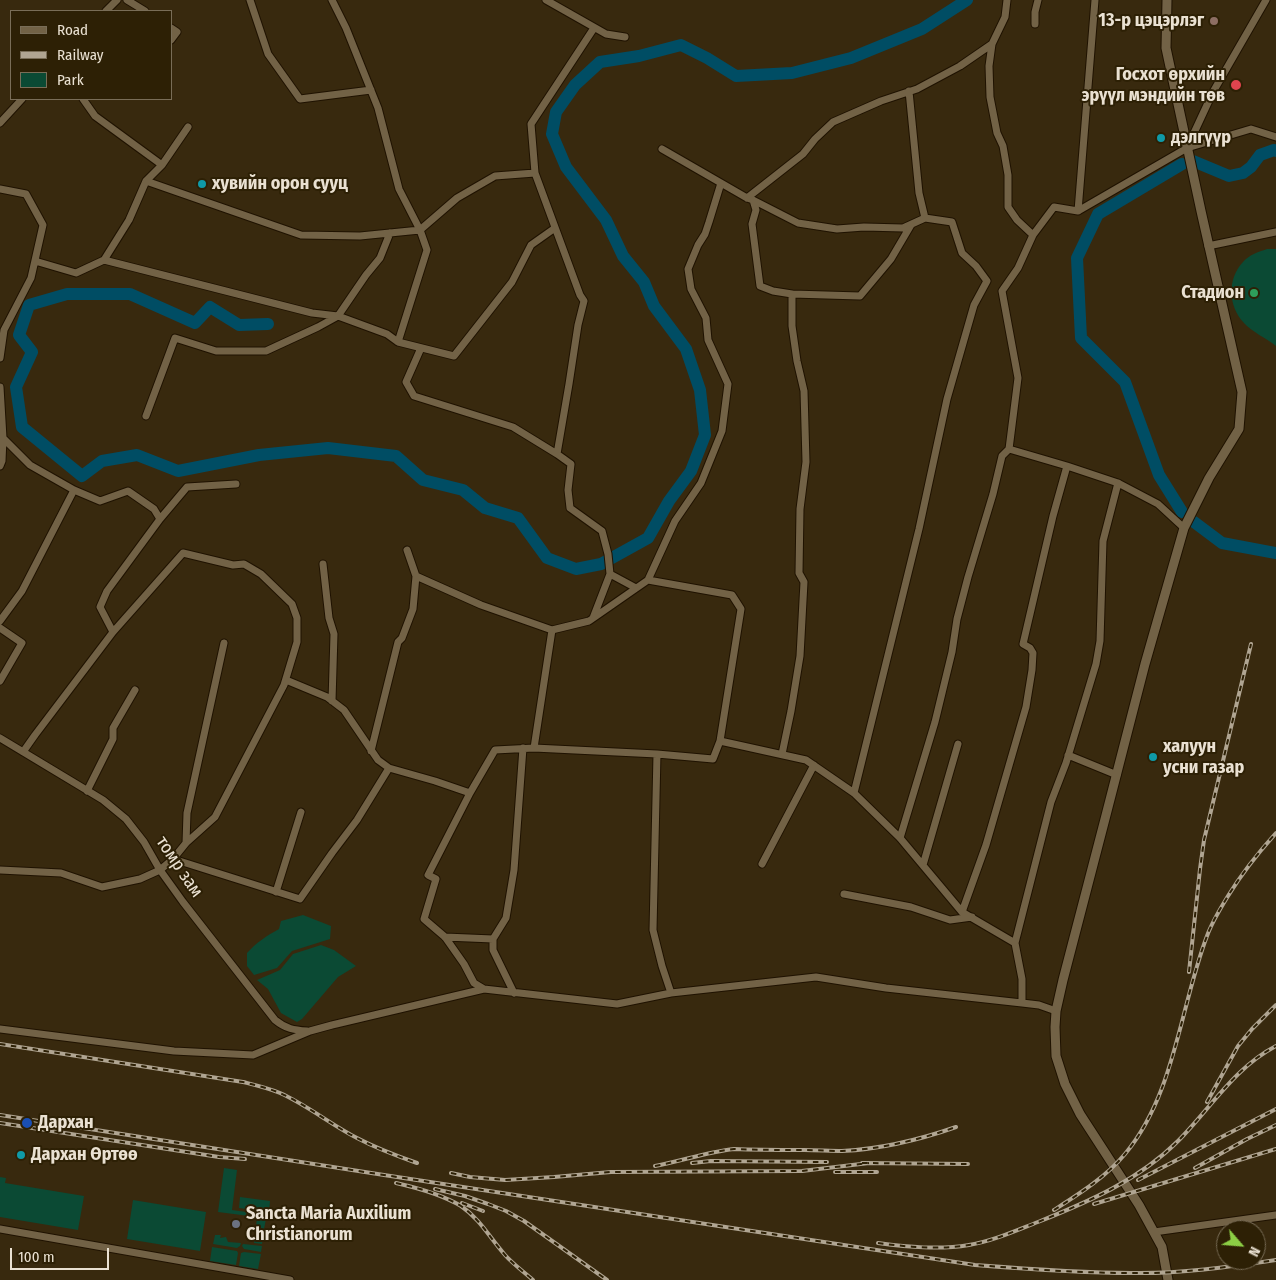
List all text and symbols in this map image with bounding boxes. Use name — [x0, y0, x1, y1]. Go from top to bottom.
legend — [10, 10, 172, 100]
place label: 13-р цэцэрлэг — [1098, 10, 1204, 32]
marker: 13-р цэцэрлэг — [1208, 15, 1220, 27]
text: Road — [57, 21, 88, 39]
text: Railway — [57, 46, 104, 64]
place label: Госхот өрхийн эрүүл мэндийн төв — [1082, 64, 1225, 106]
text: Park — [57, 71, 84, 89]
marker: Госхот өрхийн эрүүл мэндийн төв — [1229, 78, 1243, 92]
place label: дэлгүүр — [1171, 127, 1231, 149]
marker: дэлгүүр — [1155, 132, 1167, 144]
place label: хувийн орон сууц — [212, 173, 348, 195]
marker: хувийн орон сууц — [196, 178, 208, 190]
place label: Стадион — [1181, 282, 1244, 304]
marker: Стадион — [1248, 287, 1260, 299]
place label: халуун усни газар — [1163, 736, 1244, 779]
marker: халуун усни газар — [1147, 751, 1159, 763]
street label: томр зам — [151, 833, 207, 901]
place label: Дархан — [38, 1112, 94, 1134]
marker: Дархан — [20, 1116, 34, 1130]
place label: Дархан Өртөө — [31, 1144, 138, 1166]
marker: Дархан Өртөө — [15, 1149, 27, 1161]
place label: Sancta Maria Auxilium Christianorum — [246, 1203, 411, 1246]
marker: Sancta Maria Auxilium Christianorum — [230, 1218, 242, 1230]
north arrow — [1216, 1220, 1266, 1270]
scale bar — [12, 1238, 111, 1270]
text: N — [1244, 1244, 1263, 1259]
text: 100 m — [18, 1248, 55, 1266]

